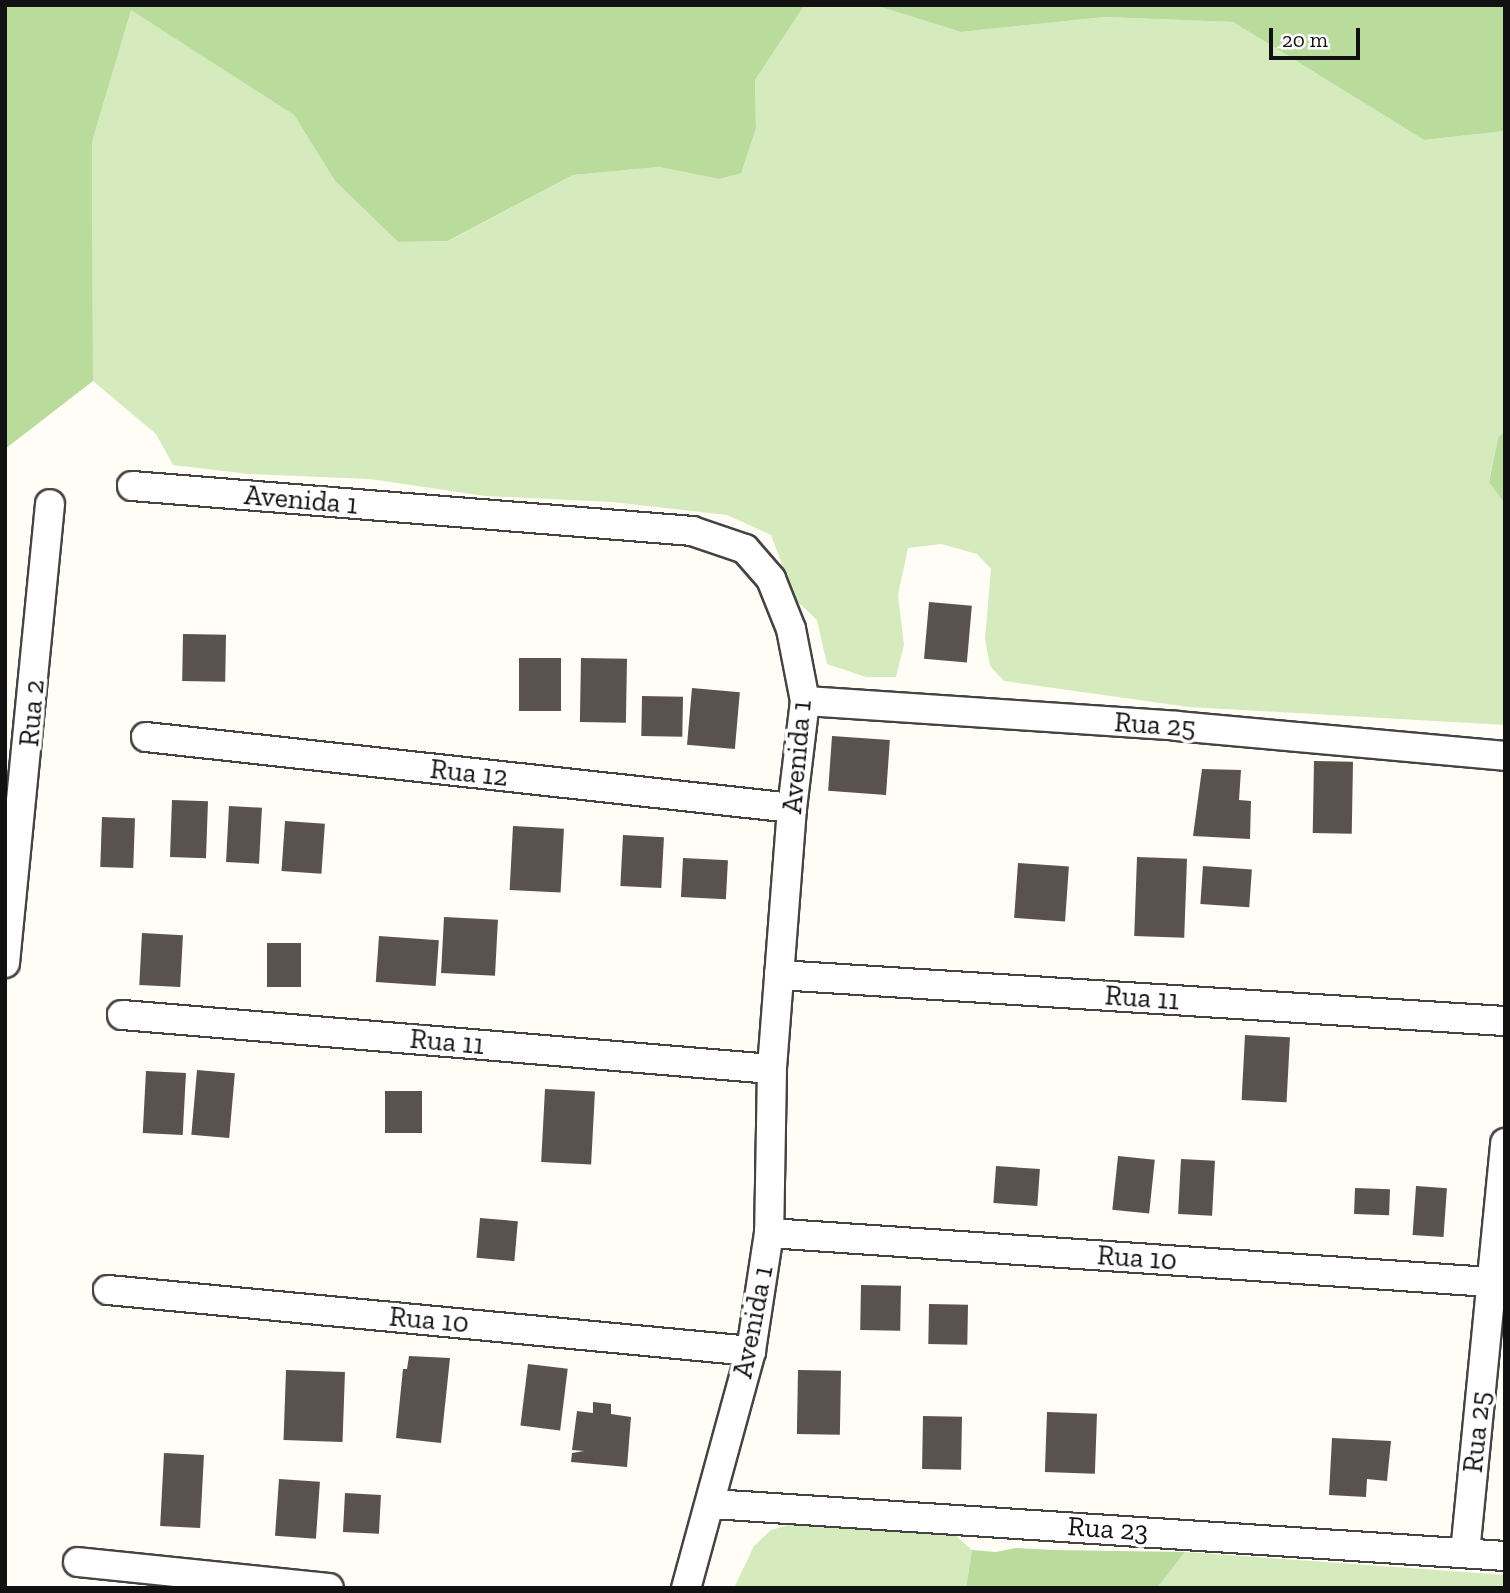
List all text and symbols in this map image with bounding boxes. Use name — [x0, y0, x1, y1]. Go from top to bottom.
scale bar — [1272, 14, 1363, 58]
text: 20 m — [1282, 27, 1328, 52]
street label: Avenida 1 — [243, 478, 359, 522]
street label: Rua 2 — [12, 678, 52, 748]
street label: Avenida 1 — [775, 699, 819, 815]
street label: Rua 25 — [1113, 705, 1197, 745]
street label: Rua 12 — [428, 752, 510, 794]
street label: Rua 11 — [1104, 979, 1180, 1017]
street label: Rua 11 — [408, 1022, 486, 1062]
street label: Rua 10 — [1096, 1238, 1178, 1278]
street label: Avenida 1 — [726, 1263, 780, 1381]
street label: Rua 10 — [388, 1300, 470, 1340]
street label: Rua 25 — [1456, 1390, 1498, 1474]
street label: Rua 23 — [1066, 1509, 1150, 1549]

